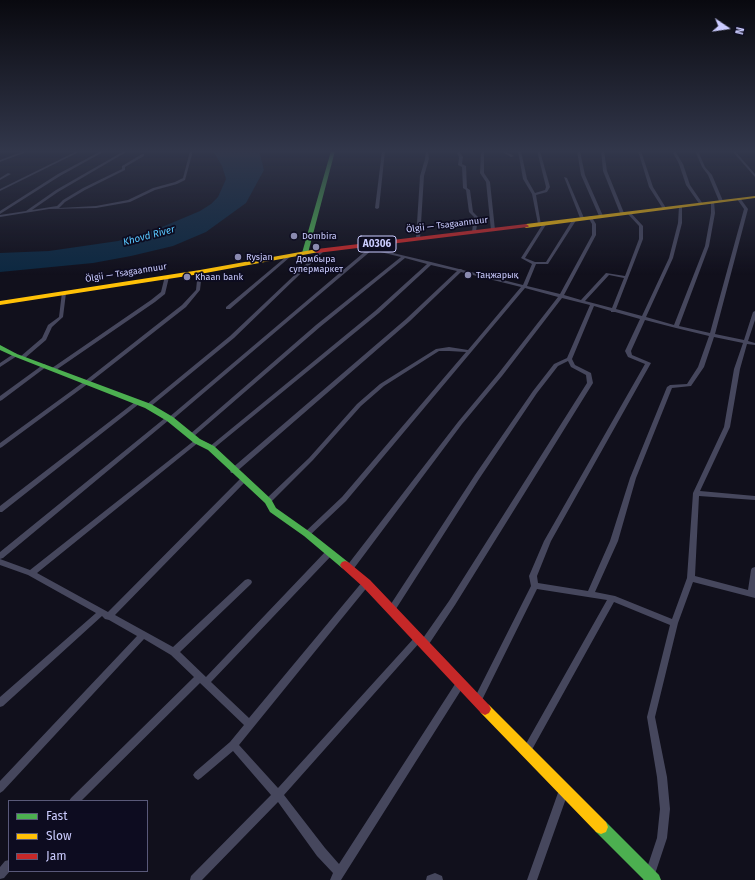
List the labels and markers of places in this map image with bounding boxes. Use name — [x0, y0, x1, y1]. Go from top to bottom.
marker: Dombira — [289, 231, 299, 241]
place label: Dombira — [302, 231, 337, 241]
marker: Домбыра супермаркет — [311, 242, 321, 252]
marker: Rysjan — [233, 252, 243, 262]
place label: Rysjan — [246, 252, 273, 262]
place label: Домбыра супермаркет — [289, 254, 343, 275]
marker: Таңжарық — [463, 270, 473, 280]
place label: Таңжарық — [476, 270, 518, 280]
marker: Khaan bank — [182, 272, 192, 282]
place label: Khaan bank — [195, 272, 243, 282]

